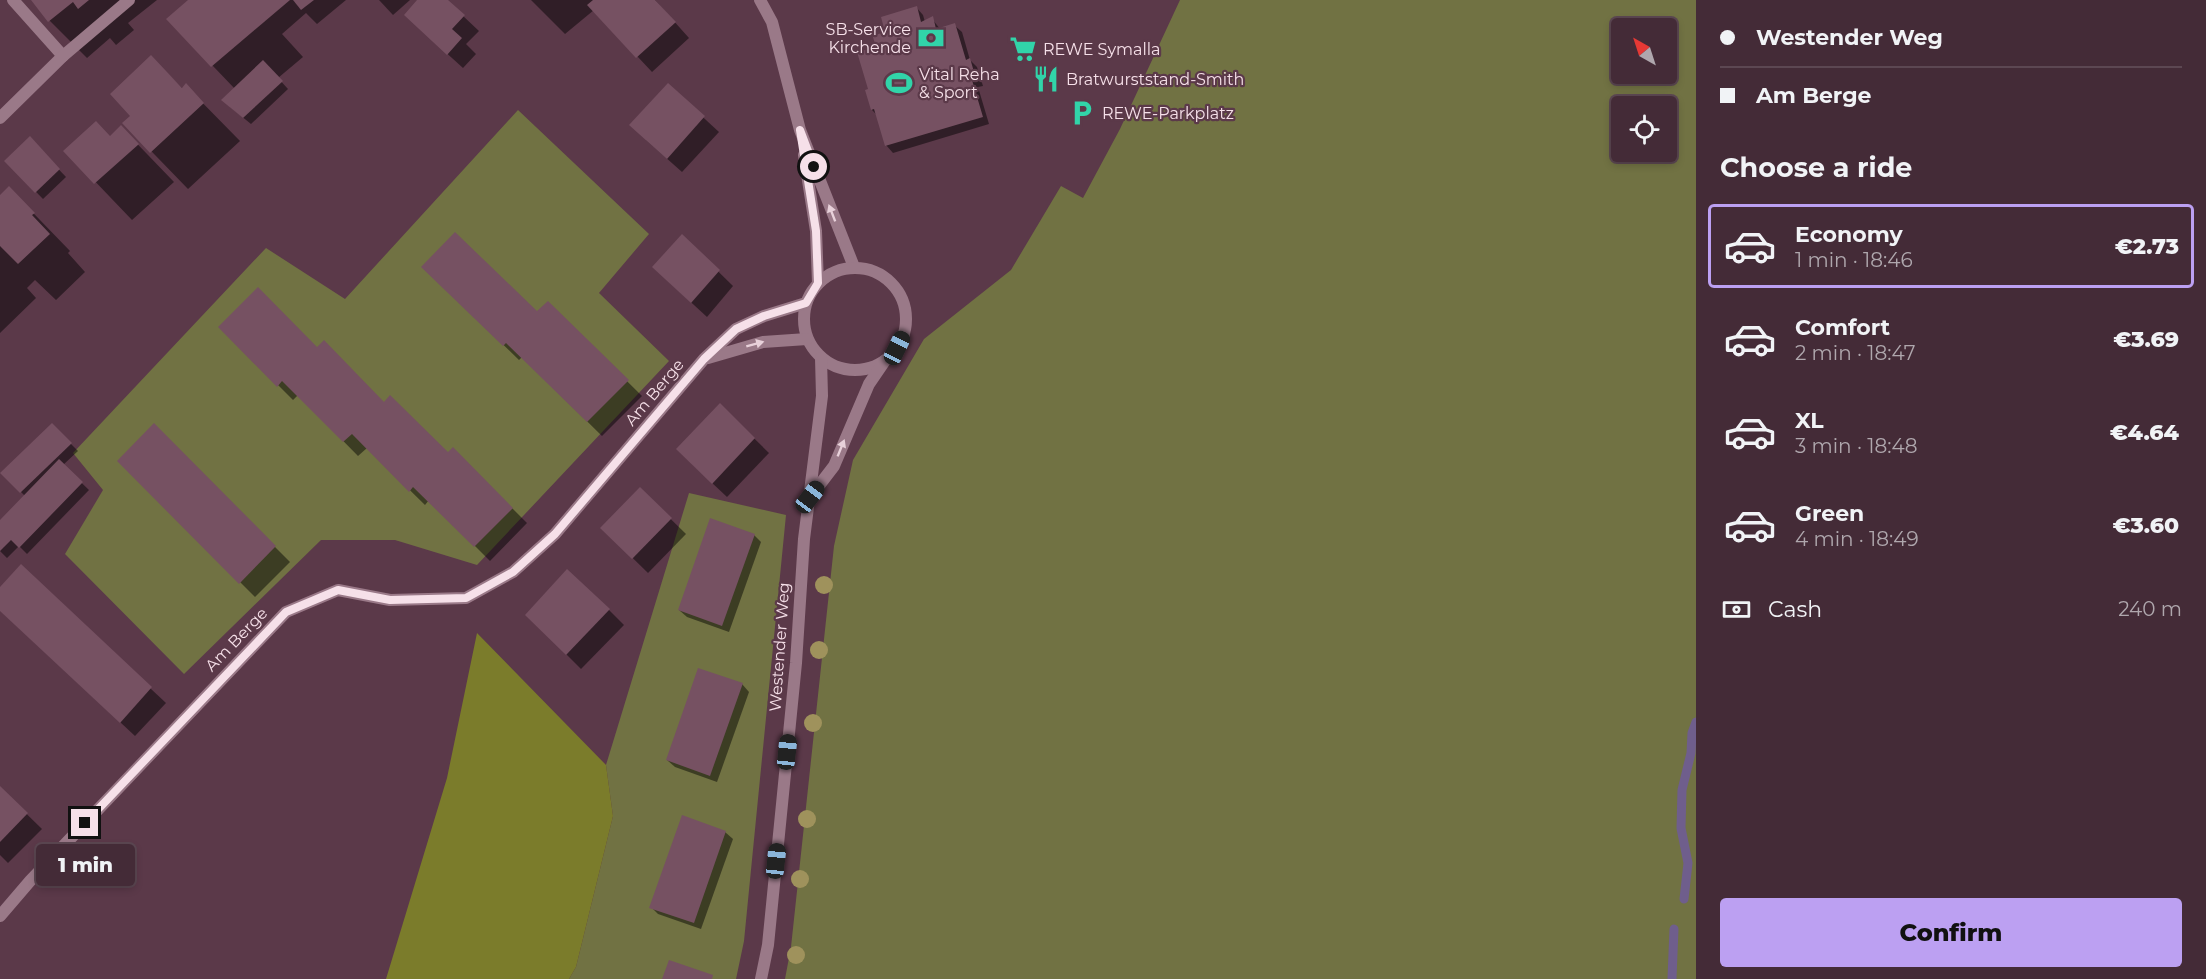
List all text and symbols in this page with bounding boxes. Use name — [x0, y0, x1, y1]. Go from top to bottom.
north arrow — [1611, 18, 1677, 84]
map controls — [1611, 18, 1677, 162]
place label: SB-Service Kirchende — [826, 20, 911, 57]
bank icon: SB-Service Kirchende — [916, 23, 946, 53]
text: Westender Weg — [1756, 24, 1943, 51]
supermarket icon: REWE Symalla — [1008, 34, 1038, 64]
place label: REWE Symalla — [1043, 40, 1161, 59]
restaurant icon: Bratwurststand-Smith — [1031, 64, 1061, 94]
place label: Vital Reha & Sport — [919, 65, 1000, 102]
sports icon: Vital Reha & Sport — [884, 68, 914, 98]
place label: Bratwurststand-Smith — [1066, 70, 1244, 89]
text: Am Berge — [1756, 82, 1871, 109]
button: locate — [1611, 96, 1677, 162]
parking icon: REWE-Parkplatz — [1067, 98, 1097, 128]
place label: REWE-Parkplatz — [1102, 104, 1234, 123]
text: Choose a ride — [1720, 151, 1912, 184]
route start — [800, 153, 827, 180]
one-way arrow — [826, 204, 836, 222]
icon: car — [1723, 219, 1777, 273]
text: Economy — [1795, 221, 1903, 248]
text: €2.73 — [2115, 233, 2179, 260]
text: 1 min · 18:46 — [1795, 248, 1913, 272]
icon: car — [1723, 312, 1777, 366]
text: Comfort — [1795, 314, 1890, 341]
text: €3.69 — [2113, 326, 2179, 353]
car — [881, 328, 913, 368]
one-way arrow — [746, 339, 764, 349]
text: 2 min · 18:47 — [1795, 341, 1915, 365]
street label: Am Berge — [621, 355, 688, 430]
icon: car — [1723, 405, 1777, 459]
text: XL — [1795, 407, 1824, 434]
text: €4.64 — [2110, 419, 2179, 446]
text: 3 min · 18:48 — [1795, 434, 1918, 458]
one-way arrow — [837, 439, 846, 457]
car — [792, 477, 828, 517]
icon: car — [1723, 498, 1777, 552]
text: Green — [1795, 500, 1864, 527]
text: €3.60 — [2112, 512, 2179, 539]
text: 4 min · 18:49 — [1795, 527, 1919, 551]
street label: Westender Weg — [765, 582, 793, 712]
icon: cash — [1720, 593, 1753, 626]
text: Cash — [1768, 596, 1822, 623]
text: 240 m — [2118, 597, 2182, 621]
street label: Am Berge — [201, 604, 271, 675]
car — [776, 733, 798, 771]
route end — [71, 809, 98, 836]
car — [765, 842, 787, 880]
callout: 1 min — [36, 844, 134, 886]
text: 1 min — [58, 853, 113, 877]
button: Confirm — [1720, 898, 2182, 967]

